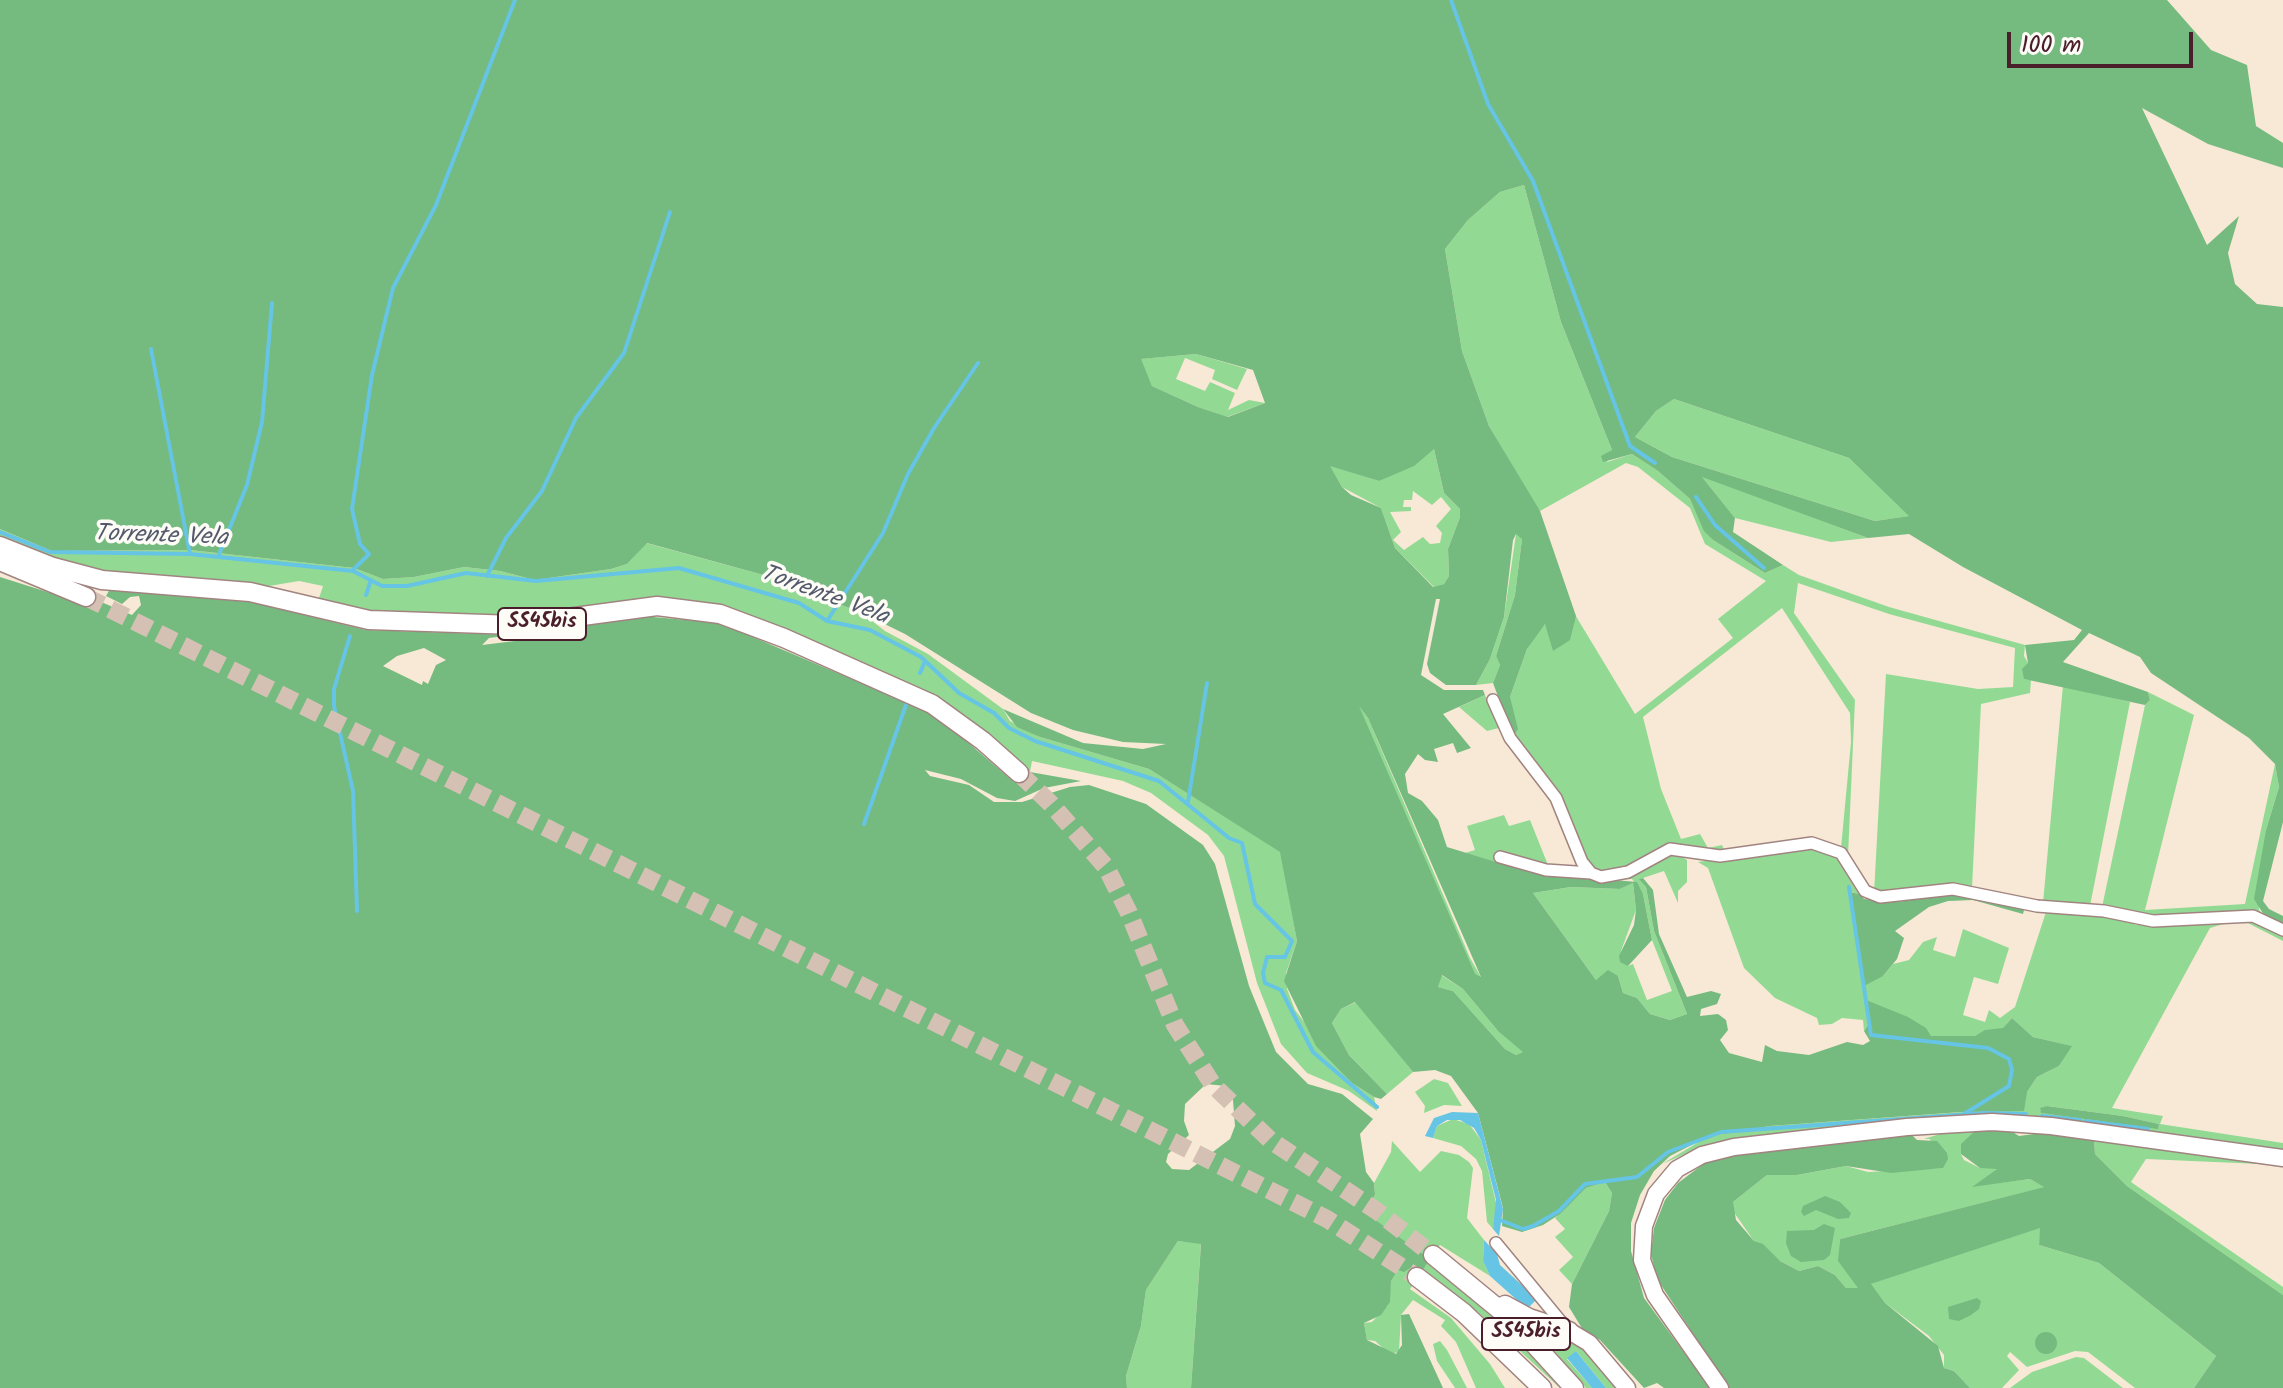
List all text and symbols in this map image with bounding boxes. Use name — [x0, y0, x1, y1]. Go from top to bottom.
scale bar — [2011, 16, 2197, 66]
text: 100 m — [2021, 26, 2081, 65]
water label: Torrente Vela — [94, 521, 228, 555]
water label: Torrente Vela — [756, 561, 892, 633]
road number: SS45bis — [498, 608, 586, 640]
road number: SS45bis — [1482, 1318, 1570, 1350]

